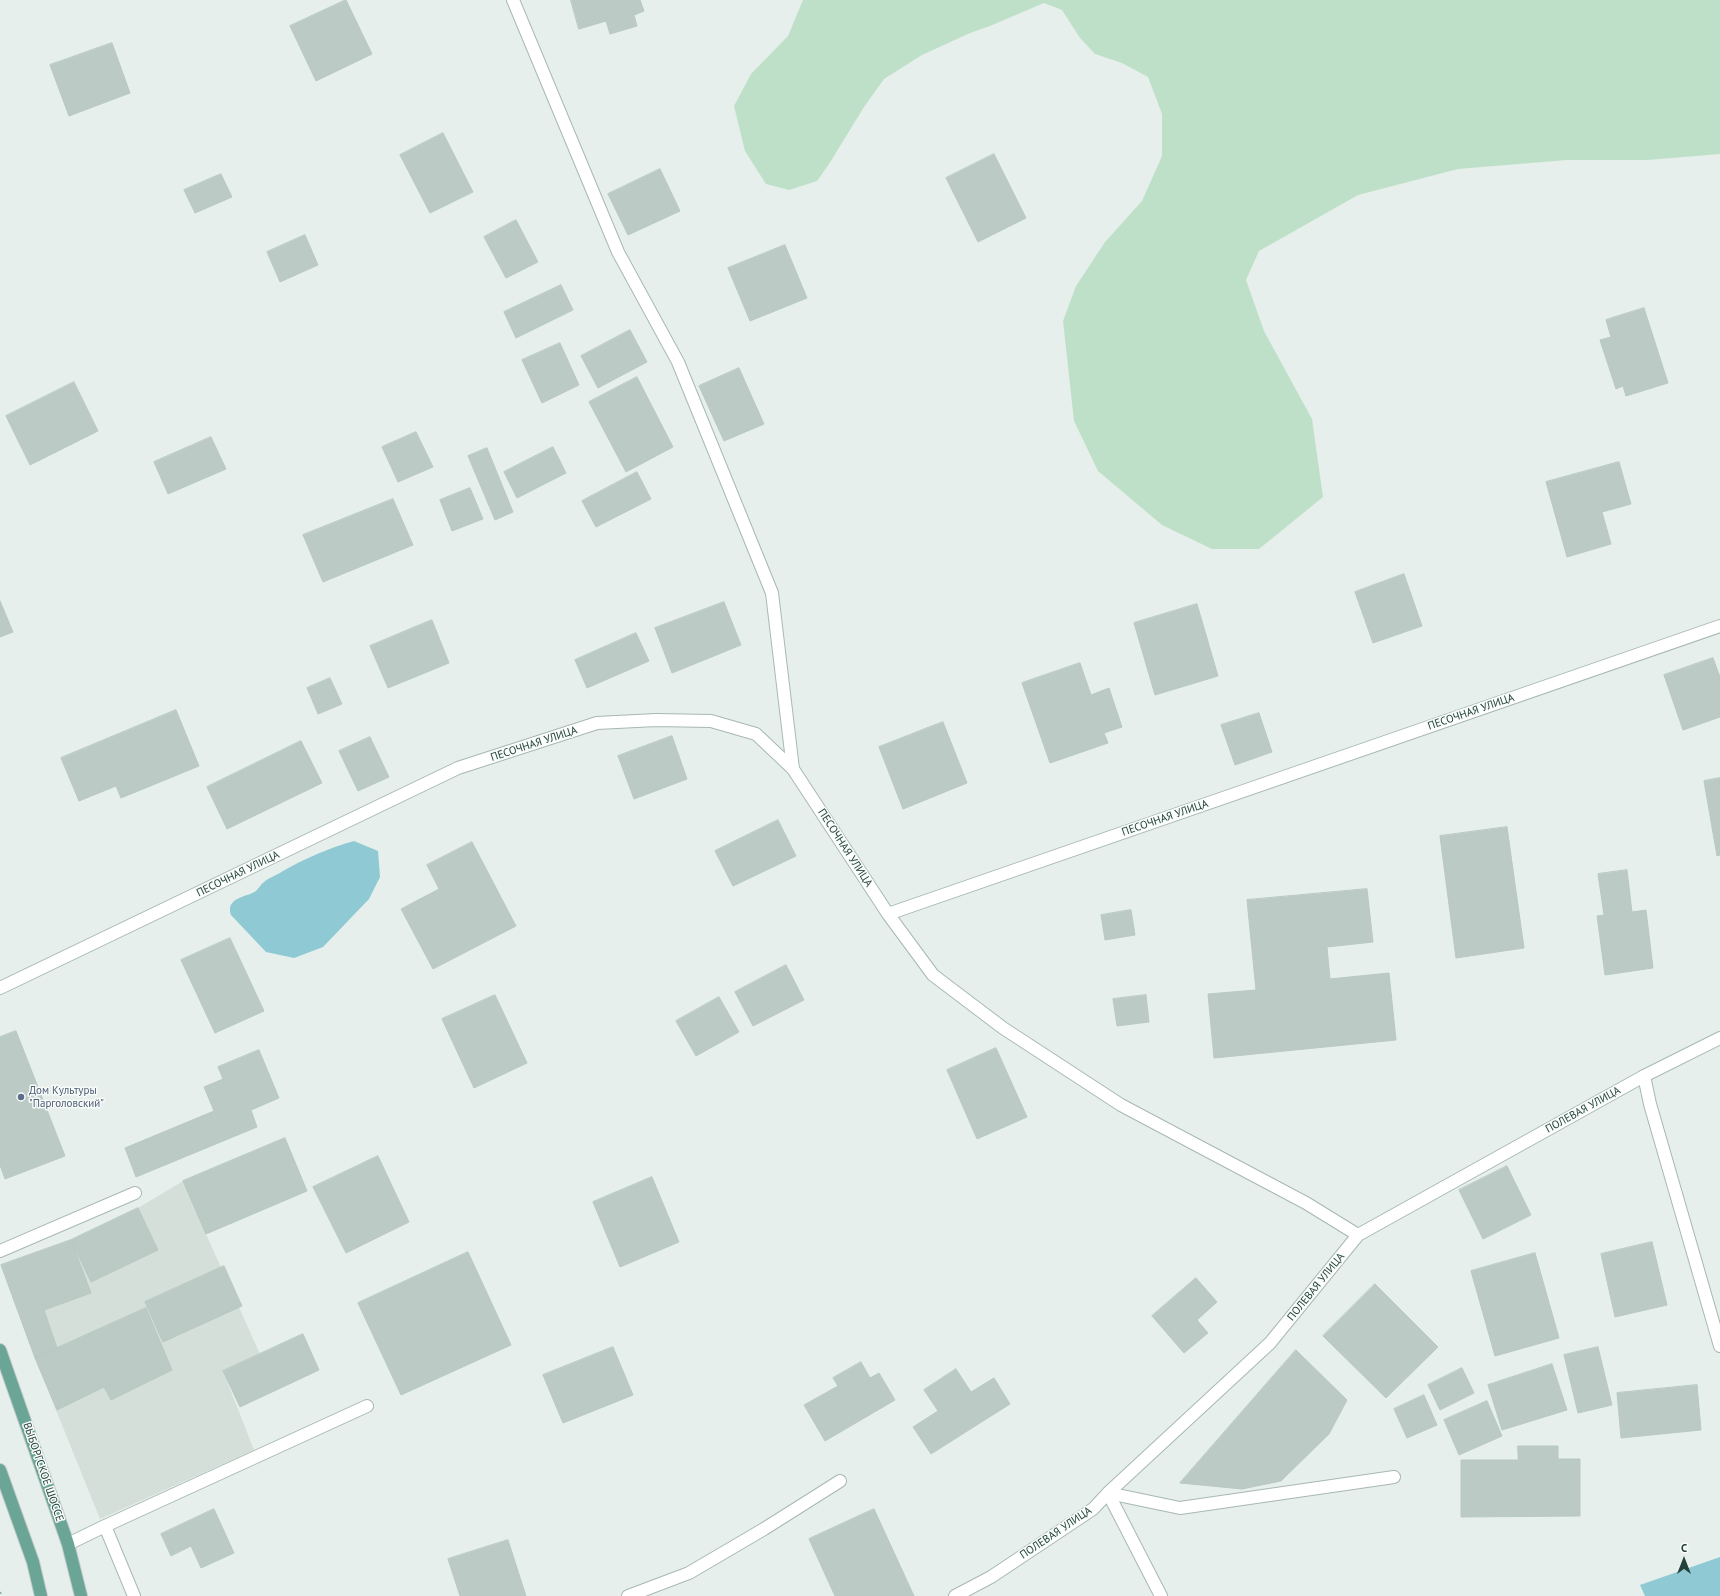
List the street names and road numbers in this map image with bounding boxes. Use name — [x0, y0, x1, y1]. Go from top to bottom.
street label: ПЕСОЧНАЯ УЛИЦА — [1426, 691, 1516, 733]
street label: ПЕСОЧНАЯ УЛИЦА — [489, 724, 579, 764]
street label: ПЕСОЧНАЯ УЛИЦА — [1120, 797, 1210, 839]
street label: ПЕСОЧНАЯ УЛИЦА — [815, 807, 875, 889]
street label: ПЕСОЧНАЯ УЛИЦА — [195, 848, 281, 900]
street label: ПОЛЕВАЯ УЛИЦА — [1543, 1084, 1623, 1136]
street label: ПОЛЕВАЯ УЛИЦА — [1285, 1250, 1347, 1324]
street label: ВЫБОРГСКОЕ ШОССЕ — [20, 1421, 66, 1523]
street label: ПОЛЕВАЯ УЛИЦА — [1018, 1504, 1094, 1562]

